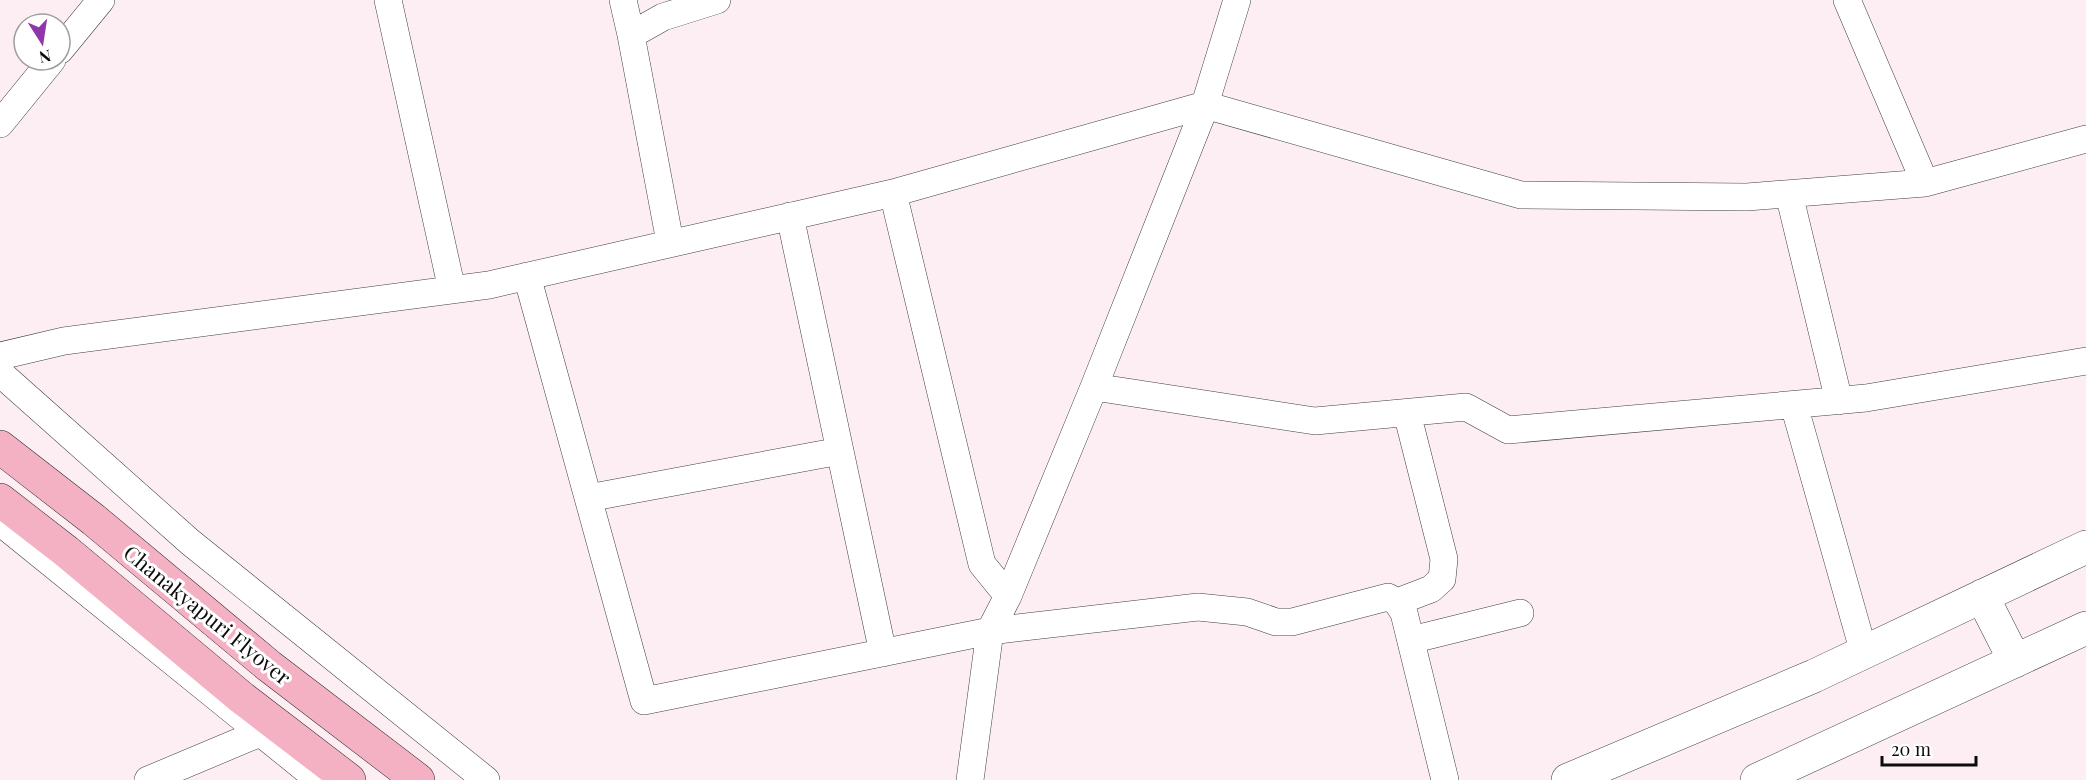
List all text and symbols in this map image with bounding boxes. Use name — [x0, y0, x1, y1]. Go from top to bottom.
north arrow — [12, 12, 72, 72]
text: N — [37, 46, 53, 69]
street label: Chanakyapuri Flyover — [119, 538, 298, 691]
scale bar — [1882, 729, 1976, 767]
text: 20 m — [1891, 737, 1931, 761]

